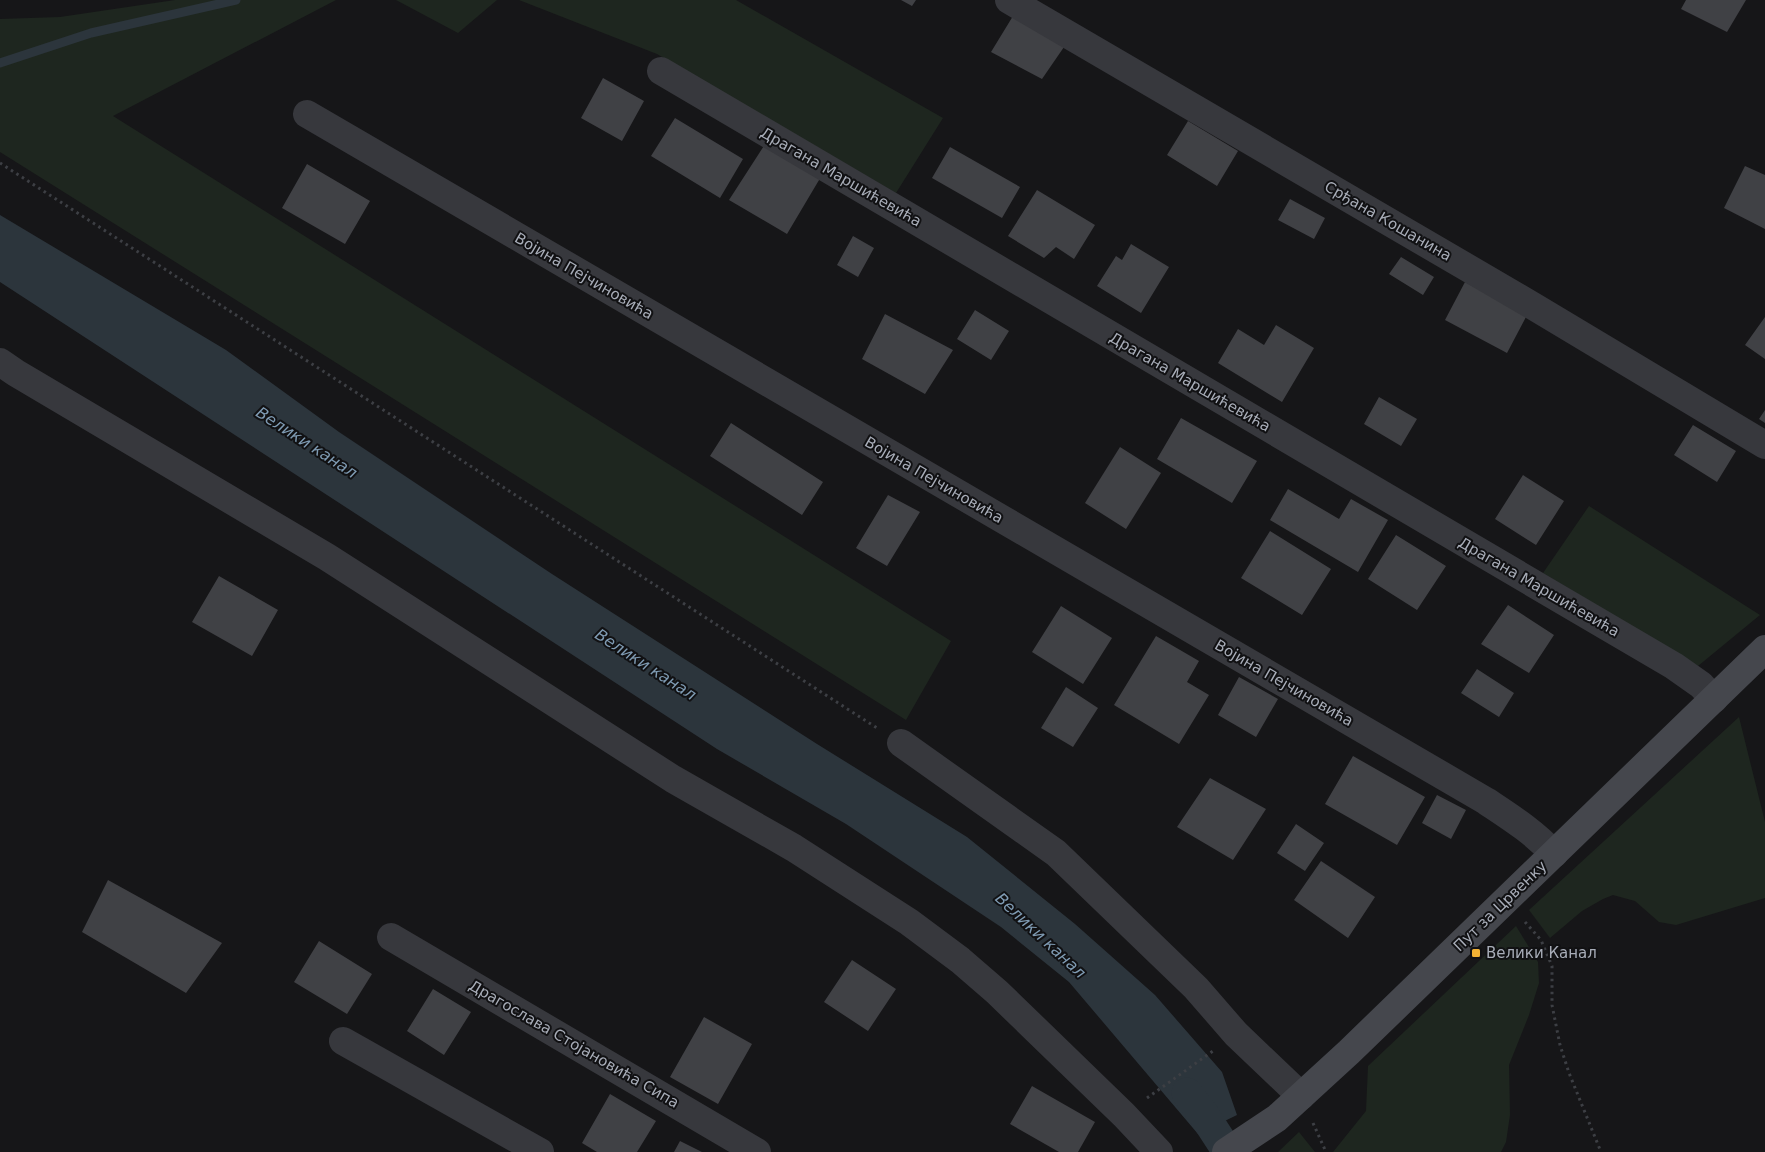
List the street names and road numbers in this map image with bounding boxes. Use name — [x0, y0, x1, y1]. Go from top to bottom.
street label: Драгана Маршићевића — [757, 123, 925, 231]
street label: Срђана Кошанина — [1321, 177, 1455, 265]
street label: Војина Пејчиновића — [512, 229, 656, 323]
street label: Драгана Маршићевића — [1106, 328, 1274, 436]
street label: Војина Пејчиновића — [862, 433, 1006, 527]
street label: Драгана Маршићевића — [1455, 533, 1623, 641]
street label: Војина Пејчиновића — [1212, 636, 1356, 730]
street label: Пут за Црвенку — [1450, 857, 1550, 955]
street label: Драгослава Стојановића Сипа — [466, 976, 682, 1112]

